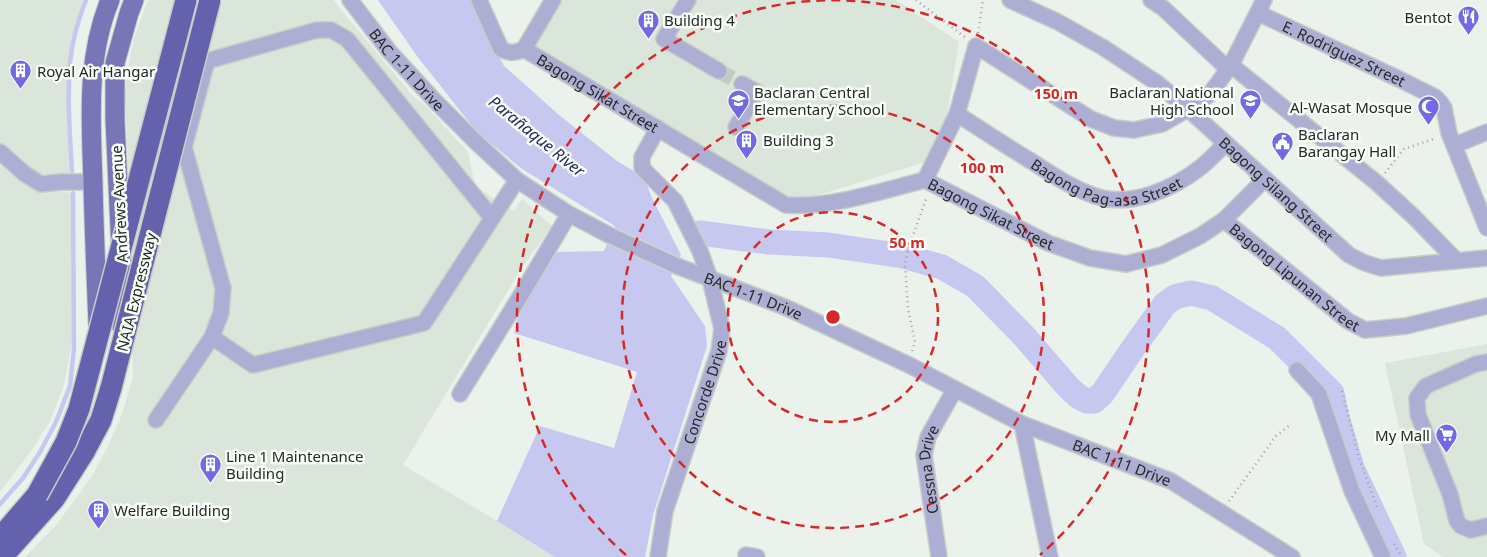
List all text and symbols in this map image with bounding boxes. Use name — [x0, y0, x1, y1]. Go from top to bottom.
restaurant icon: Bentot — [1456, 5, 1480, 36]
place label: Bentot — [1405, 7, 1453, 27]
building icon: Building 4 — [636, 8, 660, 39]
place label: Building 4 — [664, 10, 735, 30]
street label: E. Rodriguez Street — [1279, 16, 1410, 91]
street label: BAC 1-11 Drive — [365, 24, 449, 115]
street label: Bagong Sikat Street — [533, 49, 663, 137]
building icon: Royal Air Hangar — [9, 59, 33, 90]
place label: Royal Air Hangar — [37, 61, 155, 81]
place label: Baclaran Central Elementary School — [754, 82, 885, 119]
place label: Baclaran National High School — [1109, 82, 1234, 119]
text: 150 m — [1034, 83, 1078, 103]
school or university icon: Baclaran Central Elementary School — [726, 89, 750, 120]
school or university icon: Baclaran National High School — [1238, 89, 1262, 120]
water label: Parañaque River — [484, 90, 590, 182]
mosque icon: Al-Wasat Mosque — [1416, 95, 1440, 126]
place label: Al-Wasat Mosque — [1290, 97, 1412, 117]
place label: Baclaran Barangay Hall — [1298, 124, 1396, 161]
building icon: Building 3 — [735, 128, 759, 159]
place label: Building 3 — [763, 130, 834, 150]
public building icon: Baclaran Barangay Hall — [1270, 131, 1294, 162]
street label: Bagong Silang Street — [1215, 132, 1338, 247]
street label: Andrews Avenue — [106, 145, 132, 263]
street label: Bagong Pag-asa Street — [1027, 154, 1186, 210]
text: 100 m — [960, 157, 1004, 177]
street label: Bagong Sikat Street — [925, 173, 1057, 254]
street label: Bagong Lipunan Street — [1225, 219, 1364, 336]
street label: NAIA Expressway — [112, 230, 161, 353]
text: 50 m — [889, 232, 925, 252]
street label: BAC 1-11 Drive — [701, 267, 806, 324]
centre of rings — [824, 308, 842, 326]
street label: Concorde Drive — [678, 339, 730, 447]
street label: Cessna Drive — [913, 421, 943, 515]
supermarket icon: My Mall — [1434, 423, 1458, 454]
place label: My Mall — [1375, 425, 1430, 445]
street label: BAC 1-11 Drive — [1070, 434, 1174, 490]
place label: Line 1 Maintenance Building — [226, 446, 364, 483]
building icon: Line 1 Maintenance Building — [198, 453, 222, 484]
building icon: Welfare Building — [86, 498, 110, 529]
place label: Welfare Building — [114, 500, 230, 520]

